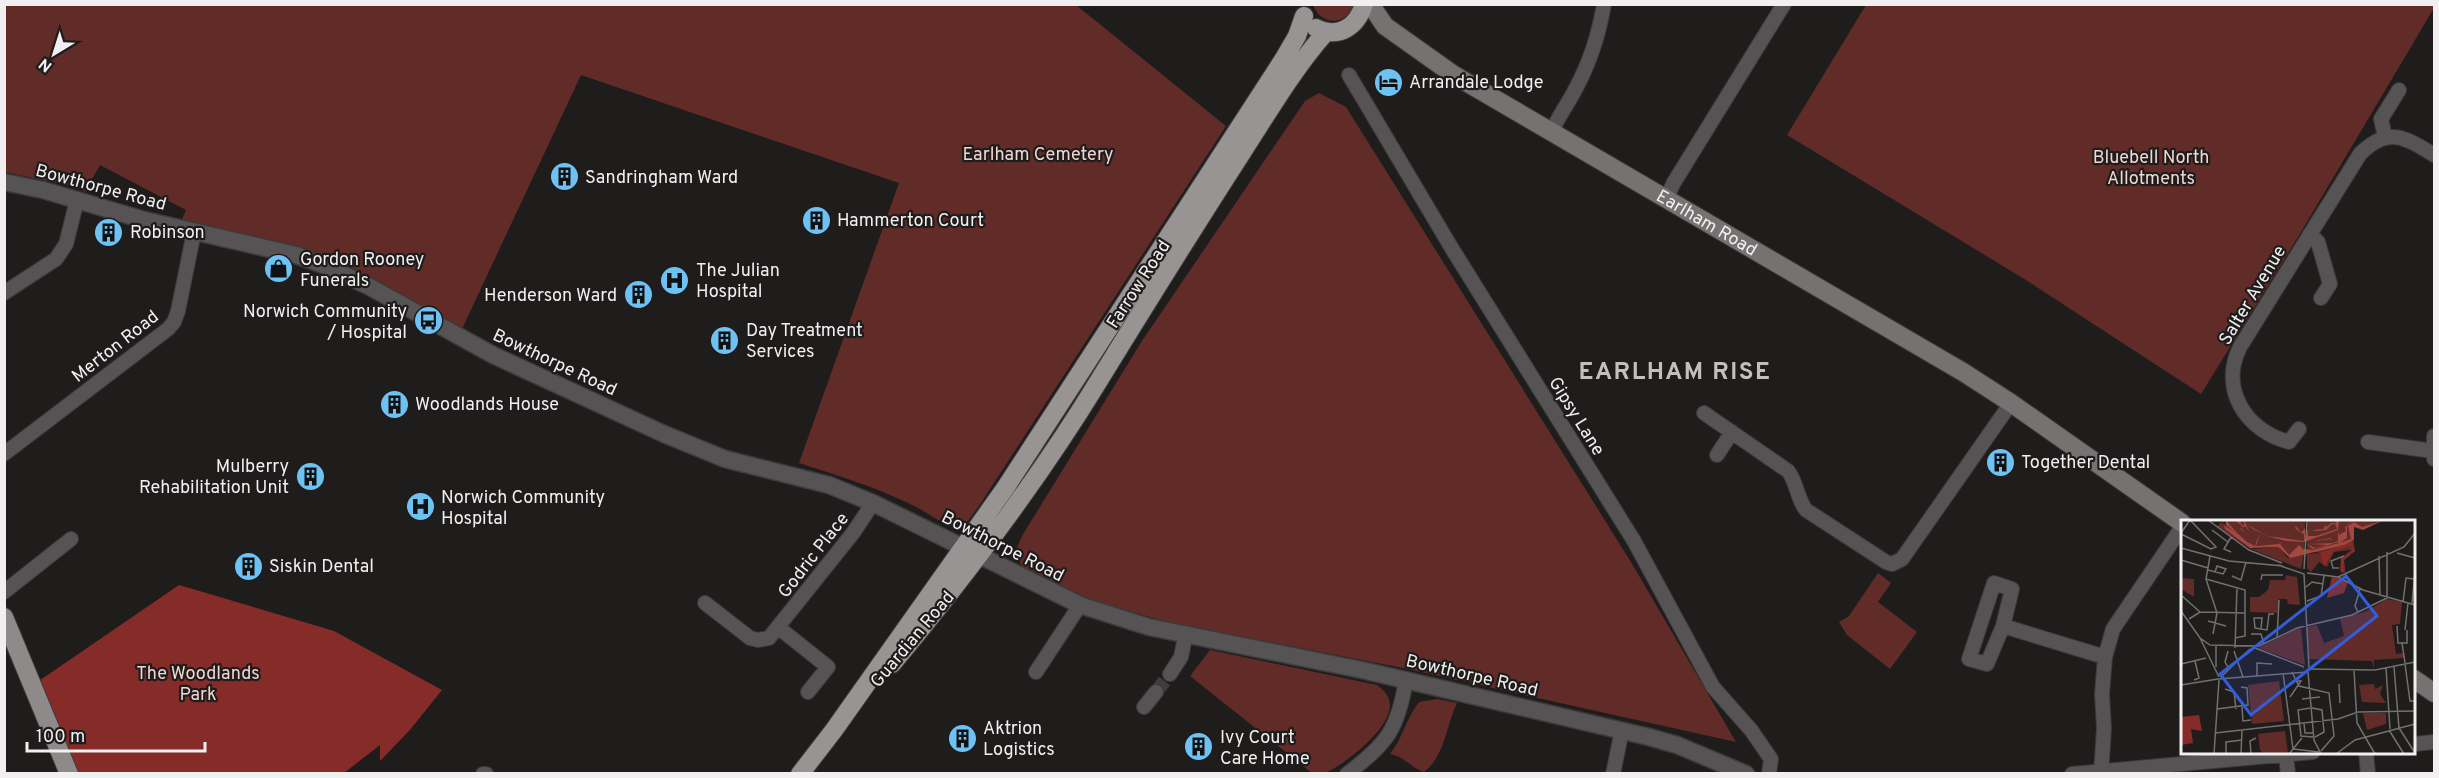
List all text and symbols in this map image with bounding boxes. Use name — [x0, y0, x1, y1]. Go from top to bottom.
north arrow — [24, 24, 84, 84]
text: N — [35, 53, 57, 76]
hotel icon: Arrandale Lodge — [1372, 66, 1404, 98]
place label: Arrandale Lodge — [1409, 72, 1543, 95]
park label: Earlham Cemetery — [962, 144, 1114, 167]
park label: Bluebell North Allotments — [2093, 147, 2209, 191]
street label: Bowthorpe Road — [33, 160, 169, 217]
building icon: Sandringham Ward — [548, 161, 580, 193]
place label: Sandringham Ward — [585, 167, 738, 190]
street label: Earlham Road — [1651, 185, 1761, 262]
building icon: Hammerton Court — [800, 204, 832, 236]
place label: Hammerton Court — [837, 210, 984, 233]
building icon: Robinson — [93, 216, 125, 248]
place label: Robinson — [130, 222, 205, 245]
street label: Farrow Road — [1102, 236, 1176, 333]
street label: Salter Avenue — [2215, 242, 2292, 350]
place label: Gordon Rooney Funerals — [300, 249, 424, 293]
shop icon: Gordon Rooney Funerals — [263, 253, 295, 285]
place label: The Julian Hospital — [696, 260, 780, 304]
hospital icon: The Julian Hospital — [659, 264, 691, 296]
building icon: Henderson Ward — [622, 279, 654, 311]
place label: Henderson Ward — [484, 285, 617, 308]
place label: Norwich Community / Hospital — [243, 301, 407, 345]
bus stop icon: Norwich Community / Hospital — [412, 305, 444, 337]
street label: Merton Road — [68, 306, 164, 388]
place label: Day Treatment Services — [746, 320, 863, 364]
street label: Bowthorpe Road — [488, 324, 620, 402]
building icon: Day Treatment Services — [709, 324, 741, 356]
district label: EARLHAM RISE — [1578, 358, 1772, 388]
street label: Gipsy Lane — [1542, 373, 1609, 460]
building icon: Woodlands House — [378, 388, 410, 420]
place label: Woodlands House — [415, 394, 559, 417]
building icon: Together Dental — [1984, 446, 2016, 478]
place label: Together Dental — [2021, 452, 2150, 475]
place label: Mulberry Rehabilitation Unit — [139, 456, 289, 500]
building icon: Mulberry Rehabilitation Unit — [294, 460, 326, 492]
place label: Norwich Community Hospital — [441, 487, 605, 531]
hospital icon: Norwich Community Hospital — [404, 491, 436, 523]
street label: Bowthorpe Road — [937, 507, 1068, 588]
street label: Godric Place — [774, 509, 855, 603]
inset map — [2181, 520, 2415, 754]
building icon: Siskin Dental — [232, 550, 264, 582]
place label: Siskin Dental — [269, 556, 374, 579]
street label: Guardian Road — [866, 587, 960, 693]
street label: Bowthorpe Road — [1403, 650, 1540, 703]
park label: The Woodlands Park — [136, 663, 260, 707]
scale bar — [27, 715, 206, 753]
place label: Aktrion Logistics — [983, 718, 1055, 762]
building icon: Aktrion Logistics — [946, 722, 978, 754]
text: 100 m — [36, 726, 85, 749]
place label: Ivy Court Care Home — [1220, 727, 1310, 771]
building icon: Ivy Court Care Home — [1183, 731, 1215, 763]

